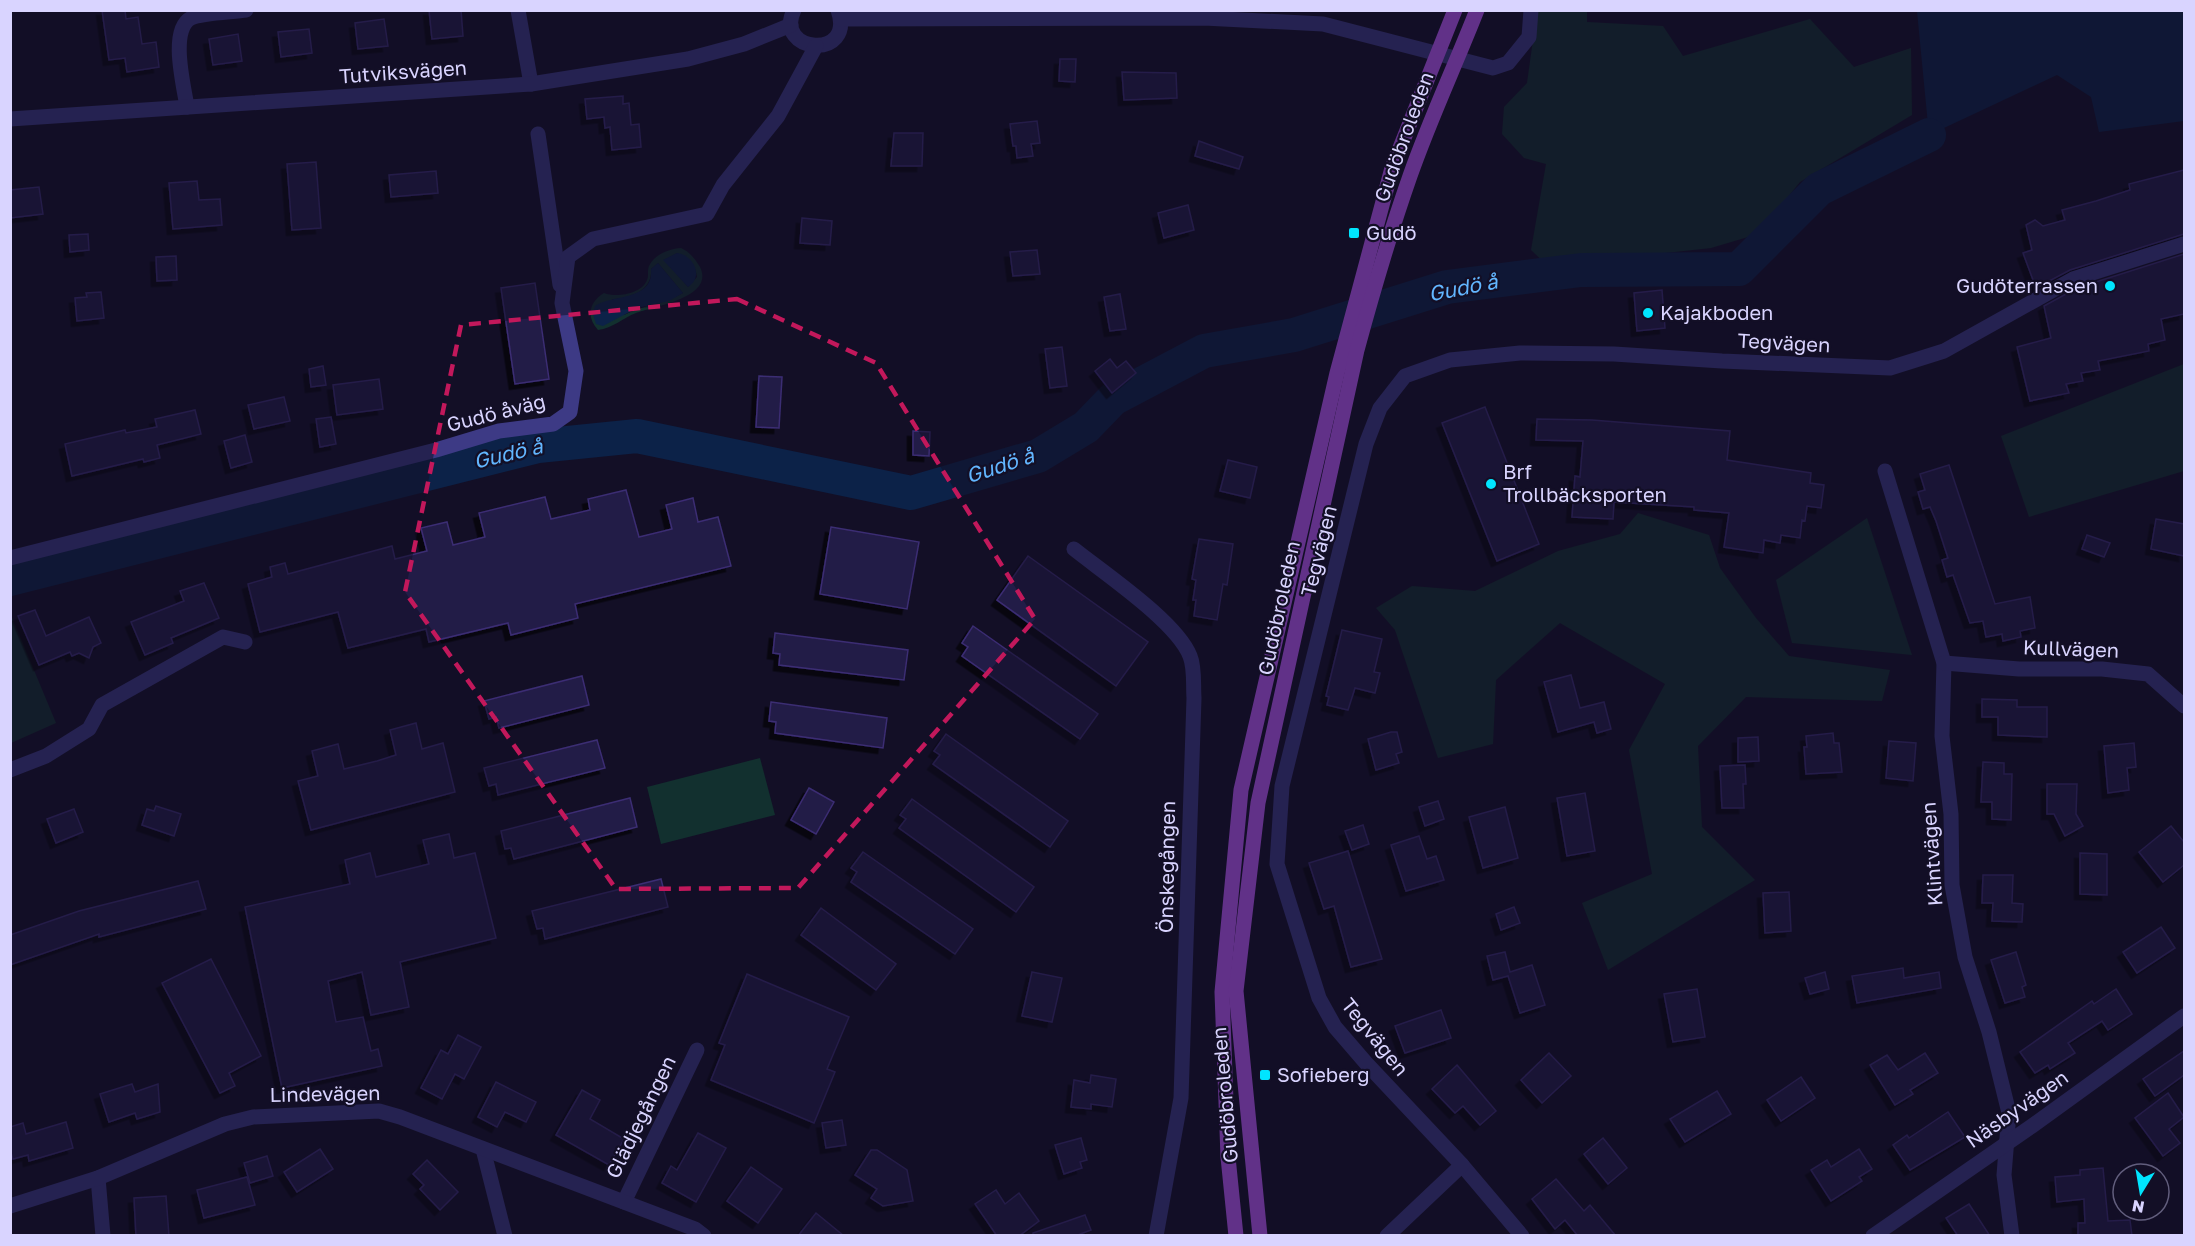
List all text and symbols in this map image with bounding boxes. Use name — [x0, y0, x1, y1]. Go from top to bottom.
street label: Tutviksvägen — [338, 55, 468, 87]
street label: Gudöbroleden — [1368, 68, 1438, 205]
place label: Gudö — [1366, 220, 1417, 244]
marker: Gudö — [1347, 226, 1361, 240]
water label: Gudö å — [1426, 267, 1501, 306]
place label: Gudöterrassen — [1956, 273, 2098, 297]
marker: Gudöterrassen — [2103, 279, 2117, 293]
place label: Kajakboden — [1660, 300, 1773, 324]
marker: Kajakboden — [1641, 306, 1655, 320]
street label: Tegvägen — [1737, 328, 1831, 356]
street label: Gudö åväg — [444, 388, 548, 436]
water label: Gudö å — [471, 432, 546, 474]
water label: Gudö å — [962, 441, 1038, 488]
place label: Brf Trollbäcksporten — [1503, 459, 1667, 506]
marker: Brf Trollbäcksporten — [1484, 477, 1498, 491]
street label: Tegvägen — [1295, 503, 1341, 599]
street label: Gudöbroleden — [1252, 539, 1304, 677]
street label: Kullvägen — [2023, 634, 2120, 662]
street label: Önskegången — [1153, 801, 1179, 933]
street label: Klintvägen — [1915, 801, 1947, 907]
street label: Tegvägen — [1337, 993, 1414, 1080]
street label: Gudöbroleden — [1206, 1026, 1242, 1164]
street label: Glädjegången — [600, 1051, 680, 1182]
place label: Sofieberg — [1277, 1062, 1370, 1086]
street label: Näsbyvägen — [1961, 1064, 2072, 1152]
marker: Sofieberg — [1258, 1068, 1272, 1082]
street label: Lindevägen — [269, 1080, 381, 1106]
north arrow — [2111, 1162, 2171, 1222]
text: N — [2130, 1196, 2146, 1218]

